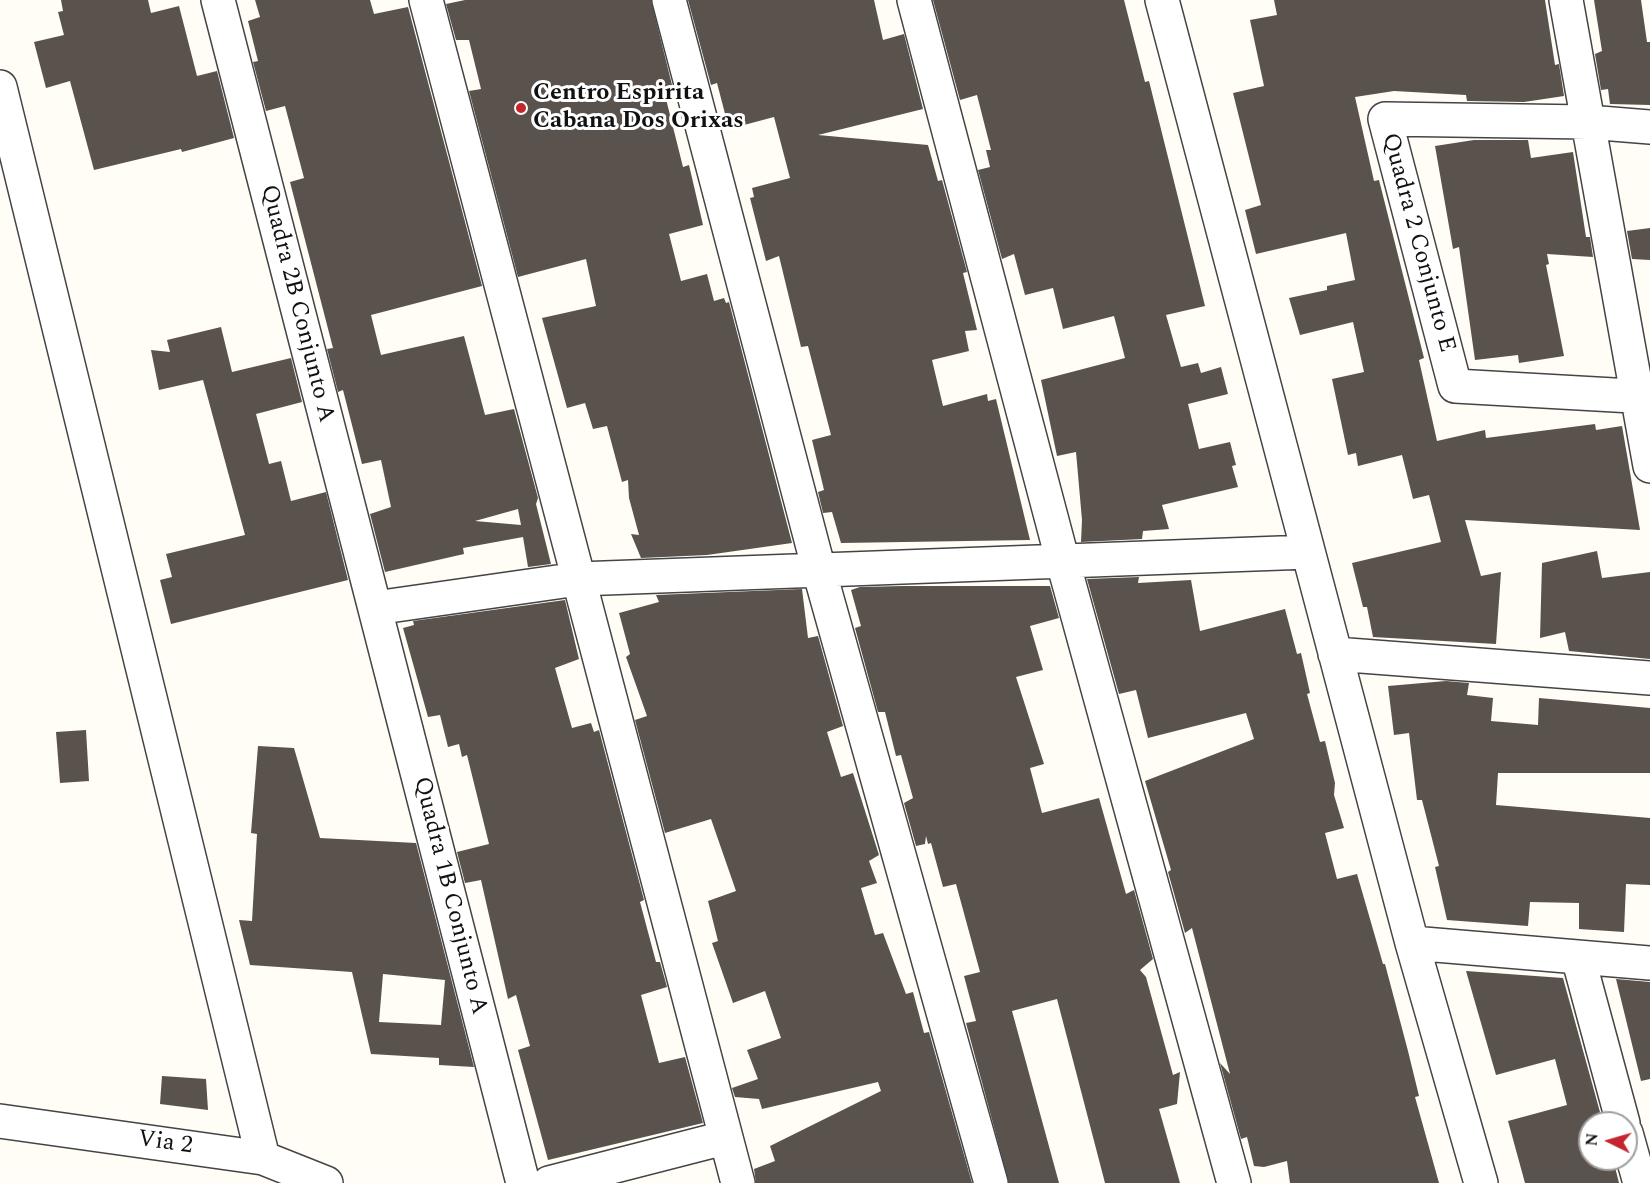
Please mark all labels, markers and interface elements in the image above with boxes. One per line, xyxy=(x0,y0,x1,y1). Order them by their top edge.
place label: Centro Espirita Cabana Dos Orixas xyxy=(533,80,744,136)
marker: Centro Espirita Cabana Dos Orixas xyxy=(514,101,528,115)
street label: Quadra 2 Conjunto E xyxy=(1374,130,1460,356)
street label: Quadra 2B Conjunto A xyxy=(253,182,339,426)
street label: Quadra 1B Conjunto A xyxy=(406,774,492,1018)
north arrow xyxy=(1578,1111,1638,1171)
street label: Via 2 xyxy=(136,1126,194,1162)
text: N xyxy=(1580,1132,1605,1147)

